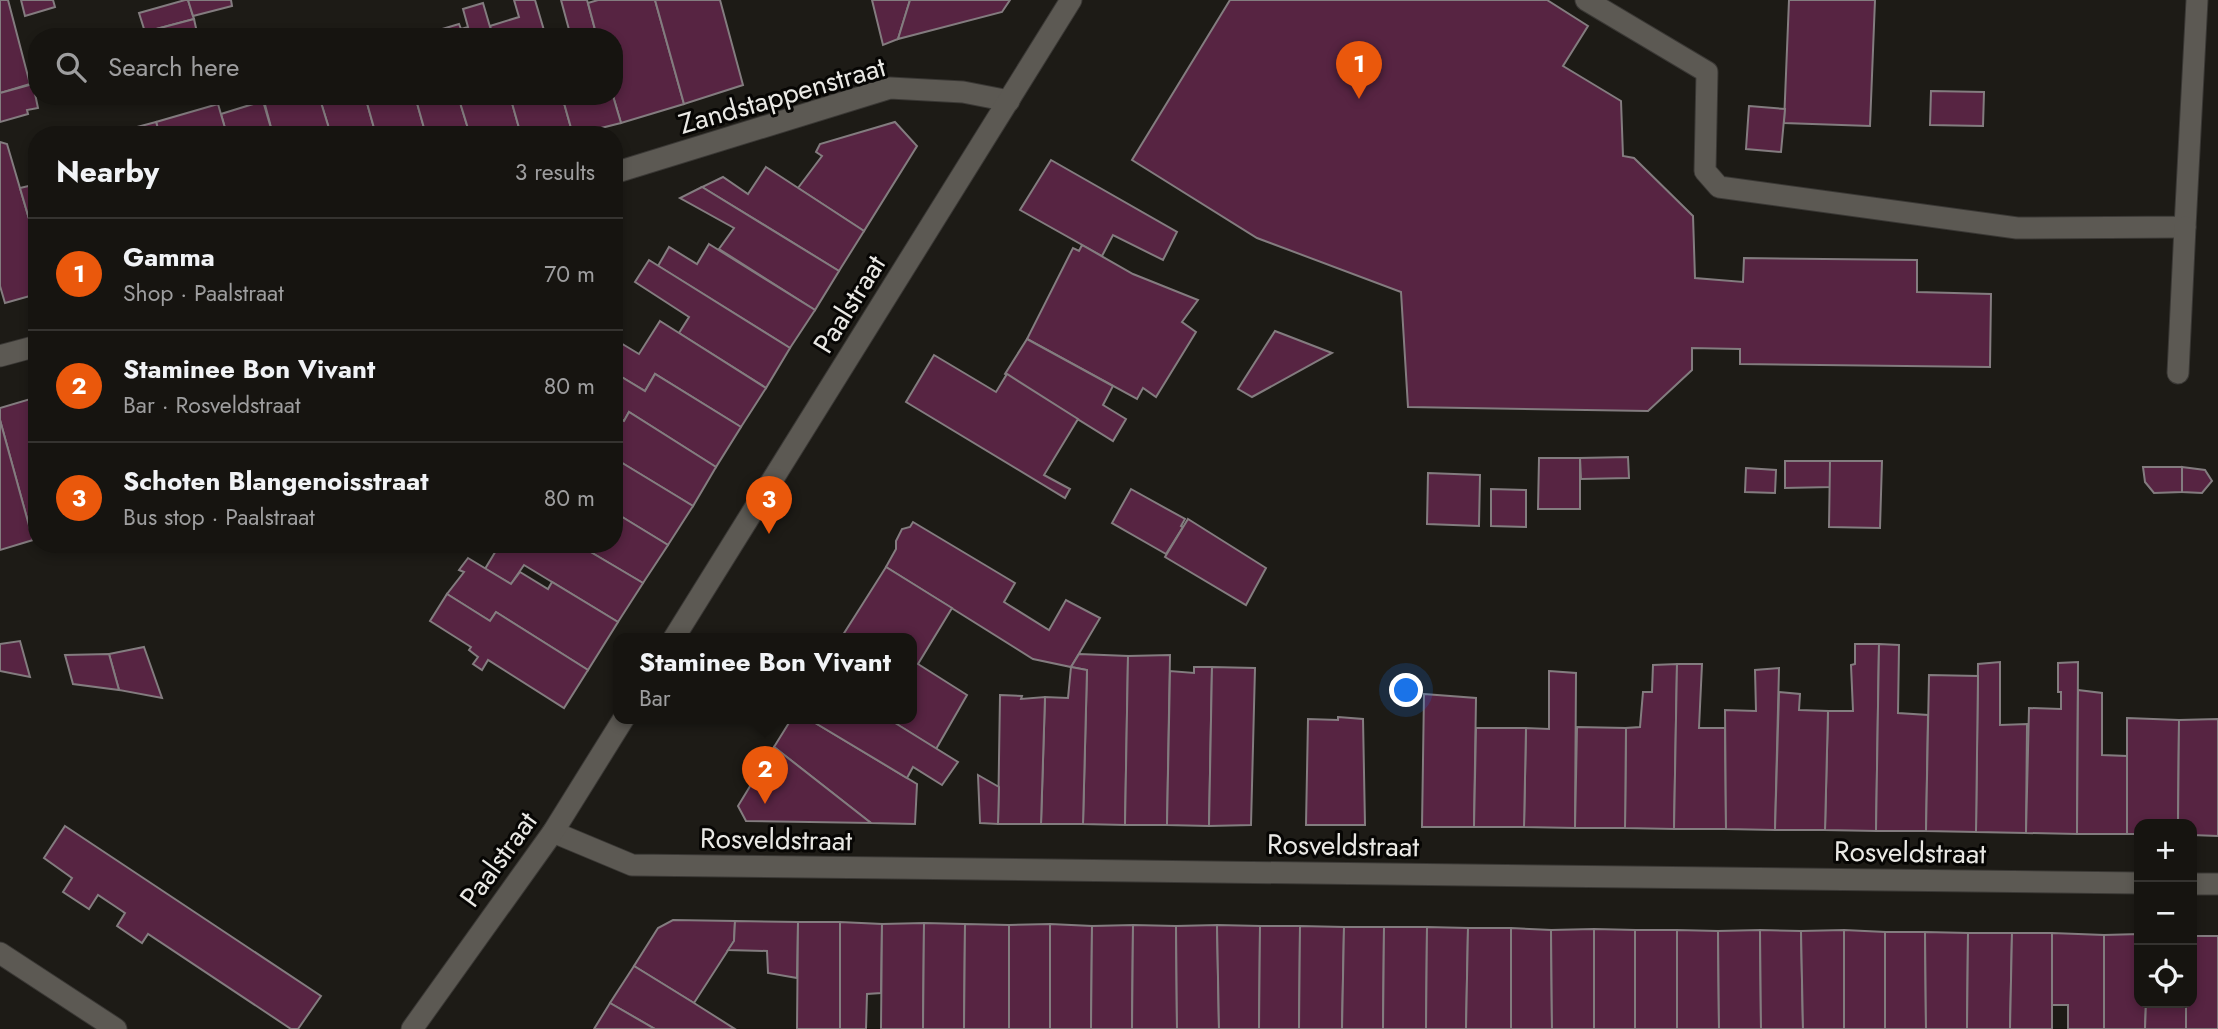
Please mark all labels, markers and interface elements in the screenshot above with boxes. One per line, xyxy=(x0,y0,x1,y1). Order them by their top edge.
search box xyxy=(28,28,623,105)
pin: 1 xyxy=(1336,41,1382,99)
street label: Zandstappenstraat xyxy=(674,46,891,145)
icon: search xyxy=(52,48,90,86)
text: Search here xyxy=(108,48,240,86)
text: Nearby xyxy=(56,150,159,193)
text: 3 results xyxy=(515,155,595,189)
text: Gamma xyxy=(123,238,215,276)
street label: Paalstraat xyxy=(803,247,896,361)
text: 1 xyxy=(73,257,85,291)
text: 70 m xyxy=(544,257,595,291)
text: Shop · Paalstraat xyxy=(123,276,284,310)
text: Staminee Bon Vivant xyxy=(123,350,375,388)
text: 2 xyxy=(71,369,87,403)
text: 80 m xyxy=(544,369,595,403)
text: Bar · Rosveldstraat xyxy=(123,388,300,422)
text: Schoten Blangenoisstraat xyxy=(123,462,429,500)
pin: 3 xyxy=(746,476,792,534)
text: 3 xyxy=(72,481,86,515)
text: 80 m xyxy=(544,481,595,515)
text: Bus stop · Paalstraat xyxy=(123,500,315,534)
popup xyxy=(613,633,917,724)
text: Staminee Bon Vivant xyxy=(639,643,891,681)
your location xyxy=(1389,673,1423,707)
text: Bar xyxy=(639,681,671,715)
pin: 2 xyxy=(742,746,788,804)
street label: Paalstraat xyxy=(450,803,547,915)
street label: Rosveldstraat xyxy=(700,818,853,861)
map controls xyxy=(2134,819,2197,1008)
button: + xyxy=(2134,819,2197,882)
street label: Rosveldstraat xyxy=(1267,824,1420,867)
street label: Rosveldstraat xyxy=(1834,831,1987,874)
button: − xyxy=(2134,882,2197,945)
button: locate xyxy=(2134,945,2197,1008)

